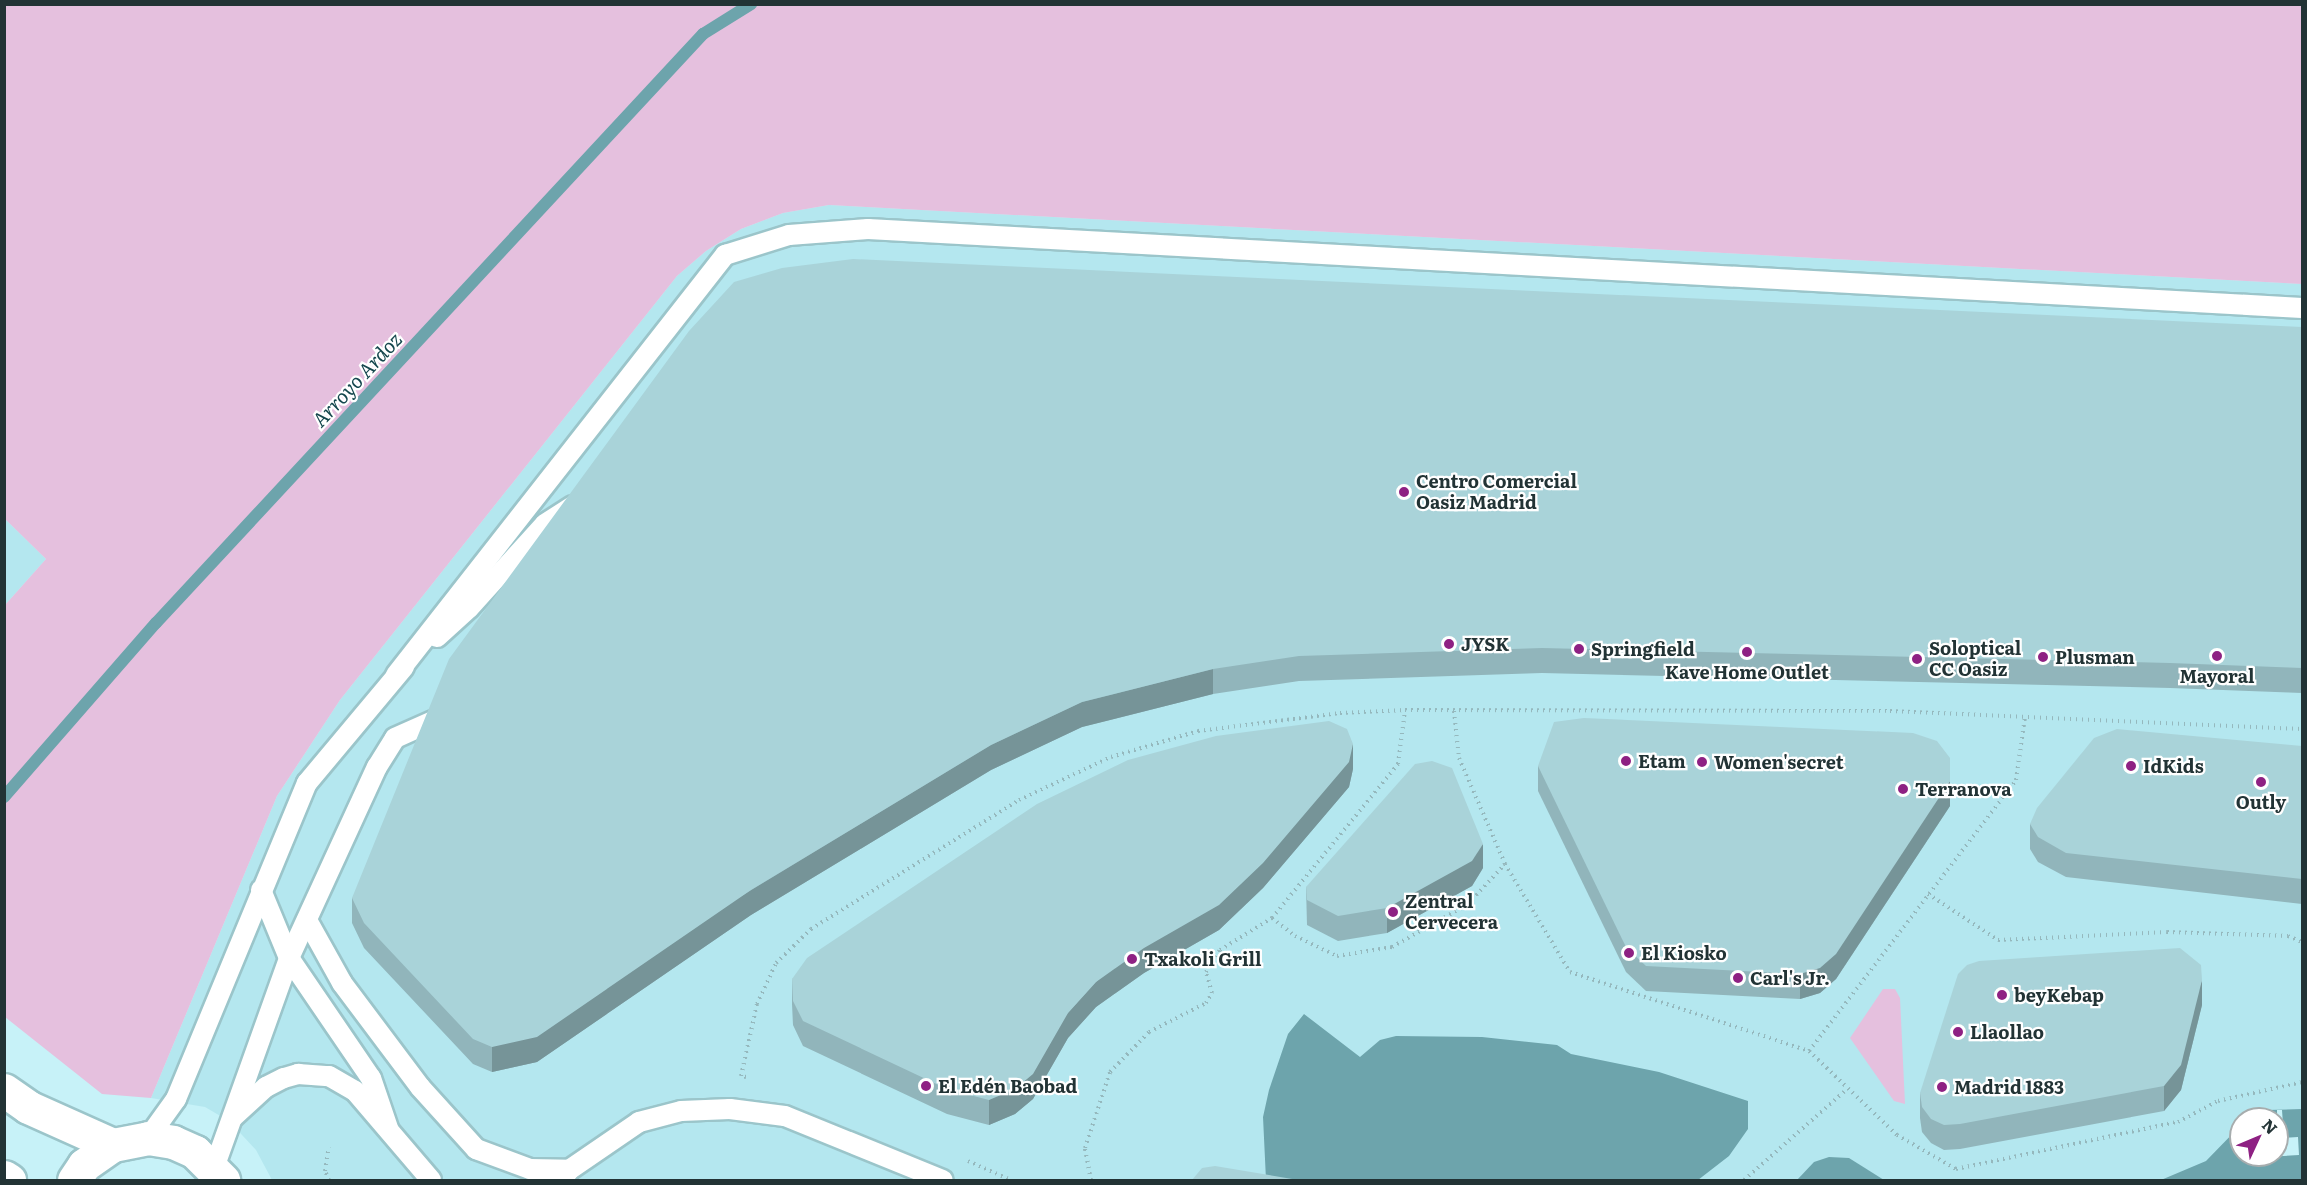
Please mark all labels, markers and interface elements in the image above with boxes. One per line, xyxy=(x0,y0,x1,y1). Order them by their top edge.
water label: Arroyo Ardoz xyxy=(306,327,406,431)
place label: Centro Comercial Oasiz Madrid xyxy=(1416,471,1577,514)
marker: Centro Comercial Oasiz Madrid xyxy=(1397,485,1411,499)
place label: JYSK xyxy=(1461,633,1509,655)
marker: JYSK xyxy=(1442,637,1456,651)
place label: Springfield xyxy=(1591,638,1695,660)
place label: Soloptical CC Oasiz xyxy=(1929,638,2021,680)
marker: Springfield xyxy=(1572,642,1586,656)
marker: Kave Home Outlet xyxy=(1740,645,1754,659)
place label: Plusman xyxy=(2055,646,2135,668)
marker: Mayoral xyxy=(2210,649,2224,663)
marker: Plusman xyxy=(2036,650,2050,664)
marker: Soloptical CC Oasiz xyxy=(1910,652,1924,666)
place label: Kave Home Outlet xyxy=(1665,661,1829,683)
place label: Mayoral xyxy=(2179,665,2255,687)
place label: Etam xyxy=(1638,750,1686,772)
place label: Women'secret xyxy=(1714,751,1844,773)
marker: Etam xyxy=(1619,754,1633,768)
marker: Women'secret xyxy=(1695,755,1709,769)
place label: IdKids xyxy=(2143,755,2204,777)
marker: IdKids xyxy=(2124,759,2138,773)
marker: Outly xyxy=(2254,775,2268,789)
place label: Terranova xyxy=(1915,778,2012,800)
marker: Terranova xyxy=(1896,782,1910,796)
place label: Outly xyxy=(2236,791,2286,813)
place label: Zentral Cervecera xyxy=(1405,891,1498,934)
marker: Zentral Cervecera xyxy=(1386,905,1400,919)
place label: El Kiosko xyxy=(1641,942,1727,964)
marker: El Kiosko xyxy=(1622,946,1636,960)
place label: Txakoli Grill xyxy=(1144,948,1261,970)
marker: Txakoli Grill xyxy=(1125,952,1139,966)
place label: Carl's Jr. xyxy=(1750,967,1830,989)
marker: Carl's Jr. xyxy=(1731,971,1745,985)
place label: beyKebap xyxy=(2014,984,2104,1006)
marker: beyKebap xyxy=(1995,988,2009,1002)
place label: Llaollao xyxy=(1970,1021,2044,1043)
marker: Llaollao xyxy=(1951,1025,1965,1039)
place label: El Edén Baobad xyxy=(938,1075,1077,1097)
place label: Madrid 1883 xyxy=(1954,1076,2064,1098)
marker: El Edén Baobad xyxy=(919,1079,933,1093)
marker: Madrid 1883 xyxy=(1935,1080,1949,1094)
north arrow xyxy=(2229,1107,2289,1167)
text: N xyxy=(2257,1113,2284,1139)

